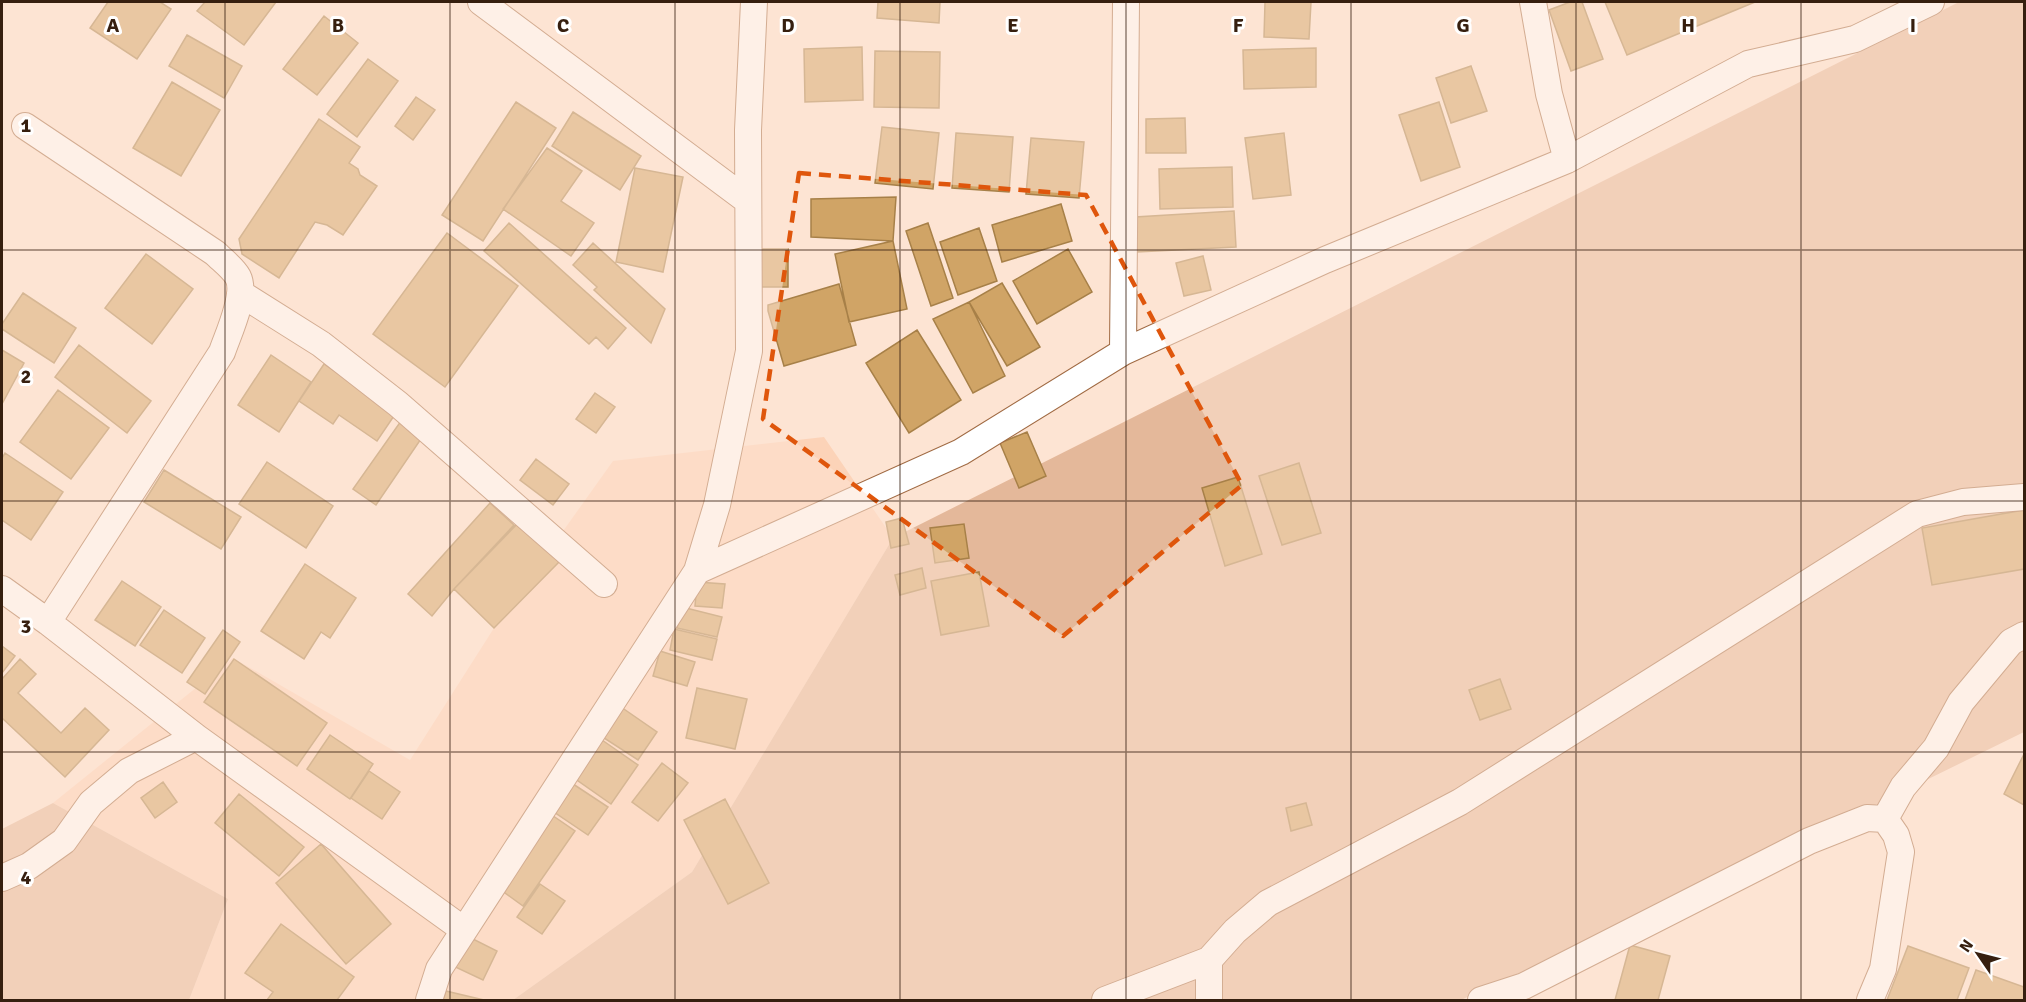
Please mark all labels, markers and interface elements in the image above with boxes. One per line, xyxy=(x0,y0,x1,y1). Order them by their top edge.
text: A xyxy=(107,13,120,38)
text: B xyxy=(332,13,344,38)
text: C xyxy=(557,13,569,38)
text: D xyxy=(781,13,795,38)
text: E xyxy=(1007,13,1019,38)
text: F xyxy=(1233,13,1244,38)
text: G xyxy=(1456,13,1470,38)
text: H xyxy=(1681,13,1695,38)
text: I xyxy=(1910,13,1916,38)
text: 1 xyxy=(21,113,32,138)
text: 2 xyxy=(21,364,31,389)
text: 3 xyxy=(21,614,31,639)
text: 4 xyxy=(21,865,32,890)
north arrow xyxy=(1948,924,2008,984)
text: N xyxy=(1955,936,1978,956)

